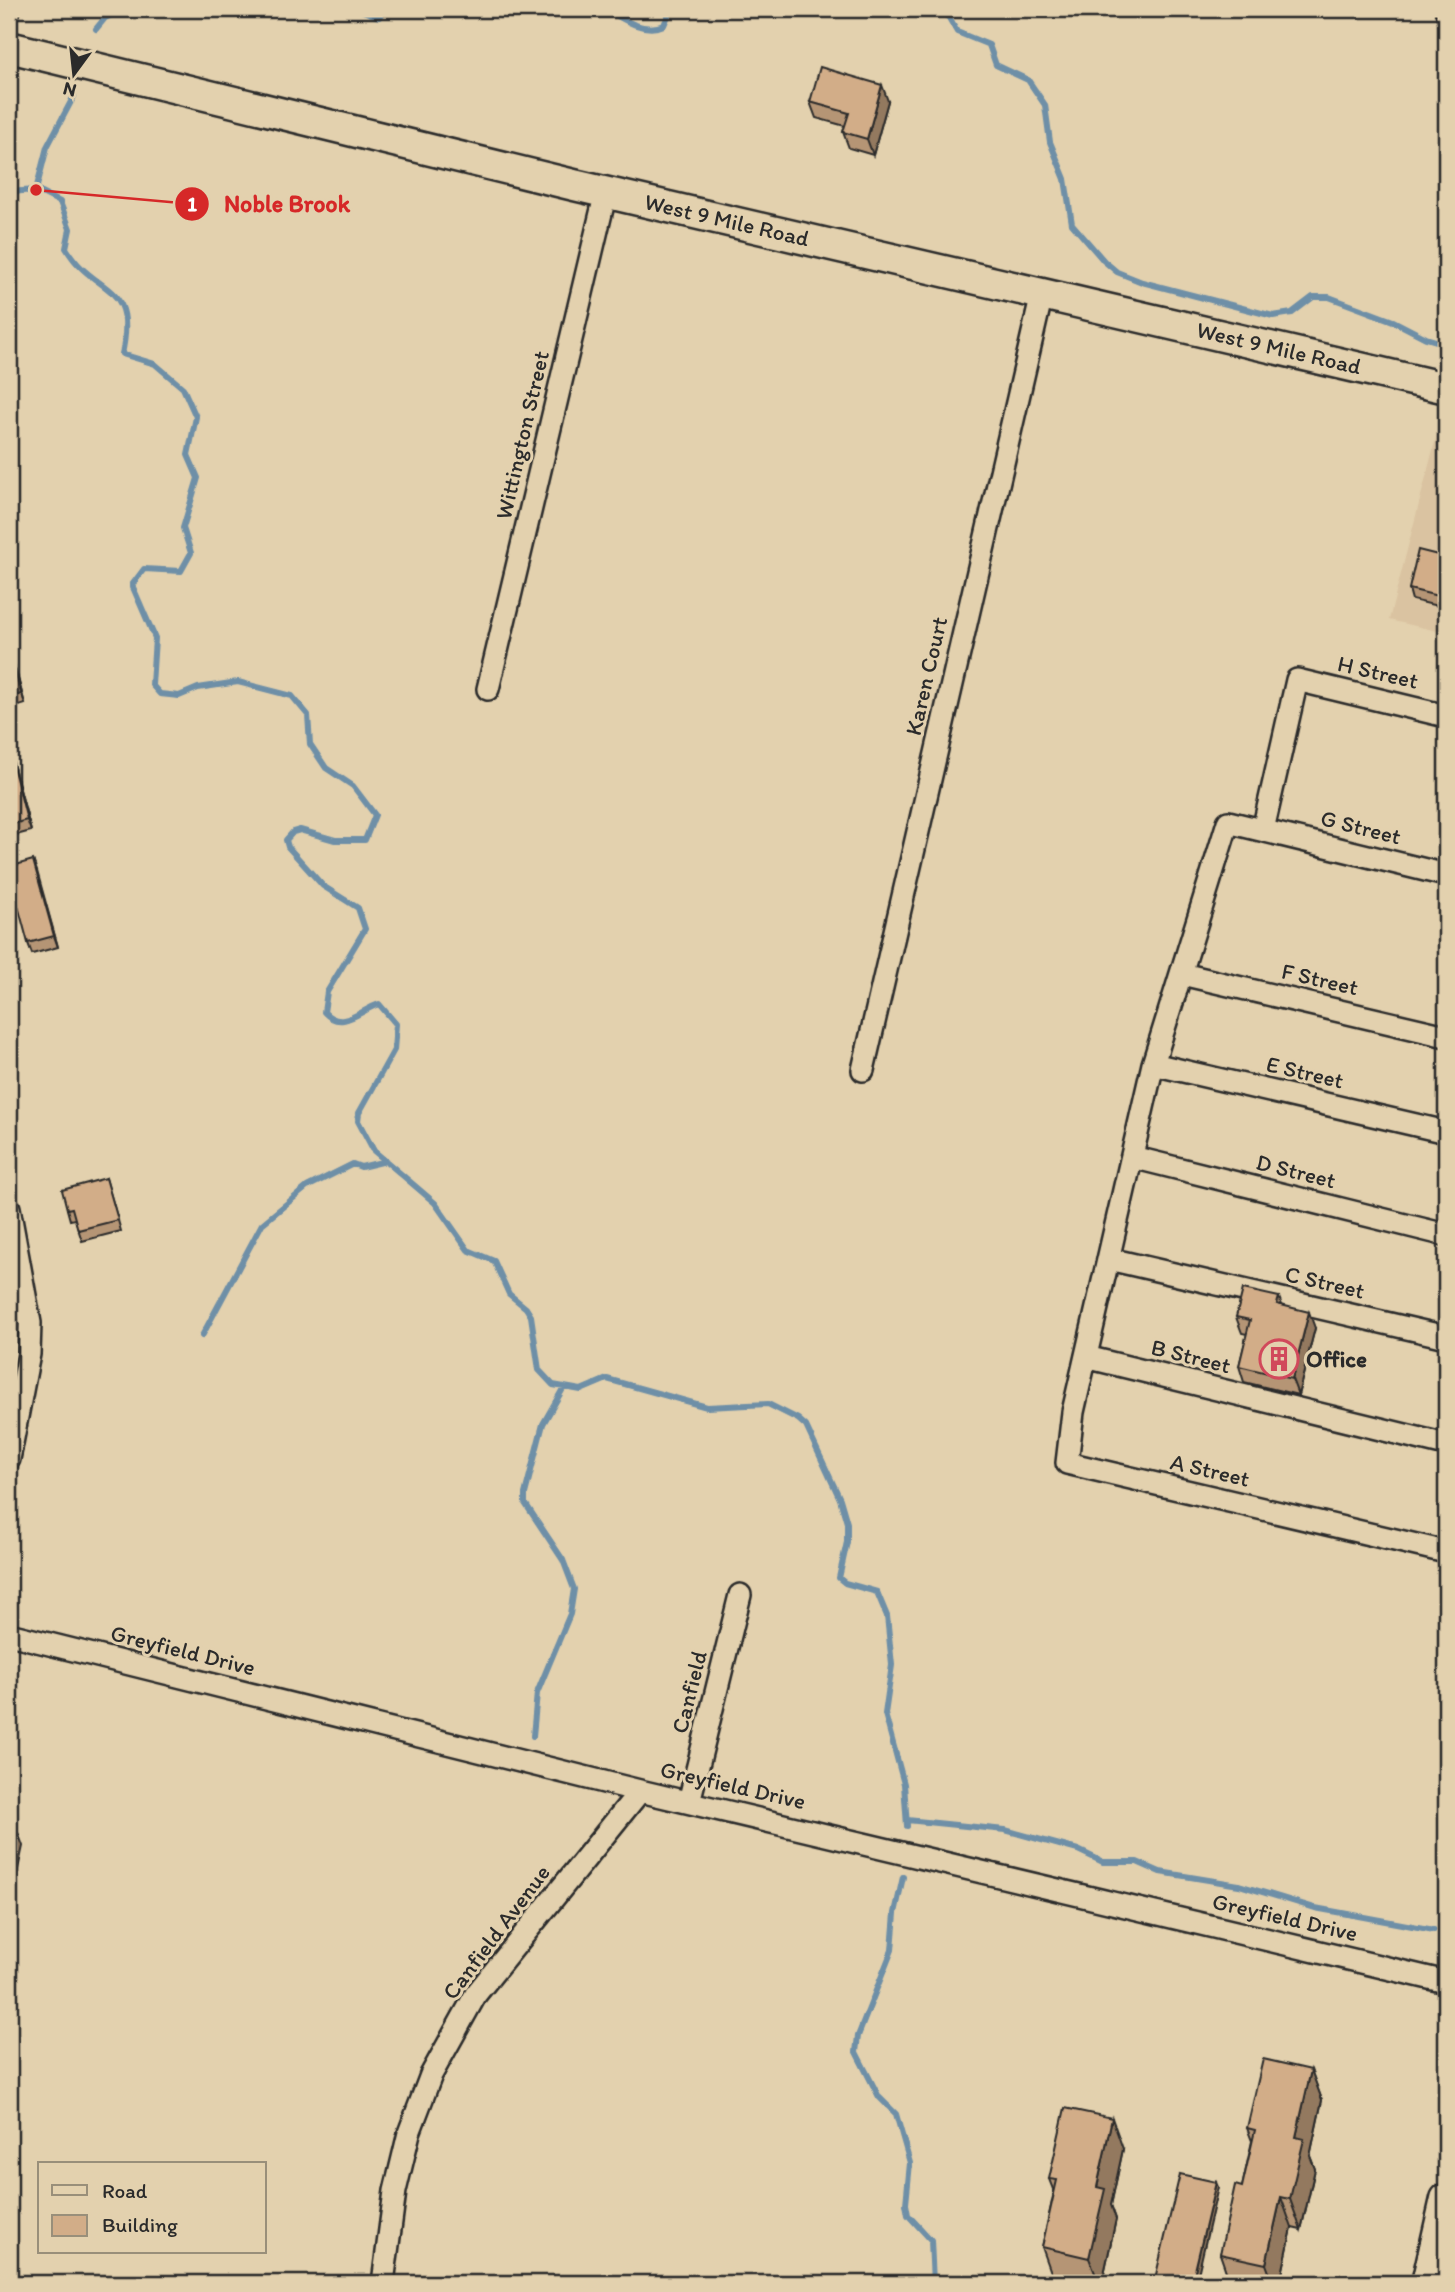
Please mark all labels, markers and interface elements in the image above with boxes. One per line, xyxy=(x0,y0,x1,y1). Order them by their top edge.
north arrow xyxy=(38,38,108,108)
text: N xyxy=(61,77,79,103)
callout: Noble Brook xyxy=(175,181,364,226)
street label: West 9 Mile Road xyxy=(642,187,812,253)
text: Noble Brook xyxy=(224,189,351,218)
text: 1 xyxy=(187,191,197,216)
street label: West 9 Mile Road xyxy=(1194,315,1364,381)
street label: Wittington Street xyxy=(489,348,555,522)
street label: Karen Court xyxy=(899,614,953,738)
street label: H Street xyxy=(1335,649,1421,695)
street label: G Street xyxy=(1318,804,1404,851)
street label: F Street xyxy=(1279,957,1361,1001)
street label: E Street xyxy=(1264,1050,1347,1095)
street label: D Street xyxy=(1253,1148,1339,1194)
street label: C Street xyxy=(1283,1259,1368,1305)
street label: B Street xyxy=(1148,1333,1234,1379)
building icon: Office xyxy=(1258,1338,1300,1380)
place label: Office xyxy=(1306,1345,1367,1373)
street label: A Street xyxy=(1168,1447,1253,1493)
street label: Greyfield Drive xyxy=(108,1619,258,1681)
street label: Canfield xyxy=(665,1647,713,1736)
street label: Greyfield Drive xyxy=(658,1755,808,1815)
street label: Canfield Avenue xyxy=(436,1859,556,2005)
street label: Greyfield Drive xyxy=(1210,1887,1360,1947)
legend xyxy=(38,2162,266,2254)
text: Road xyxy=(102,2178,148,2203)
text: Building xyxy=(102,2212,178,2237)

